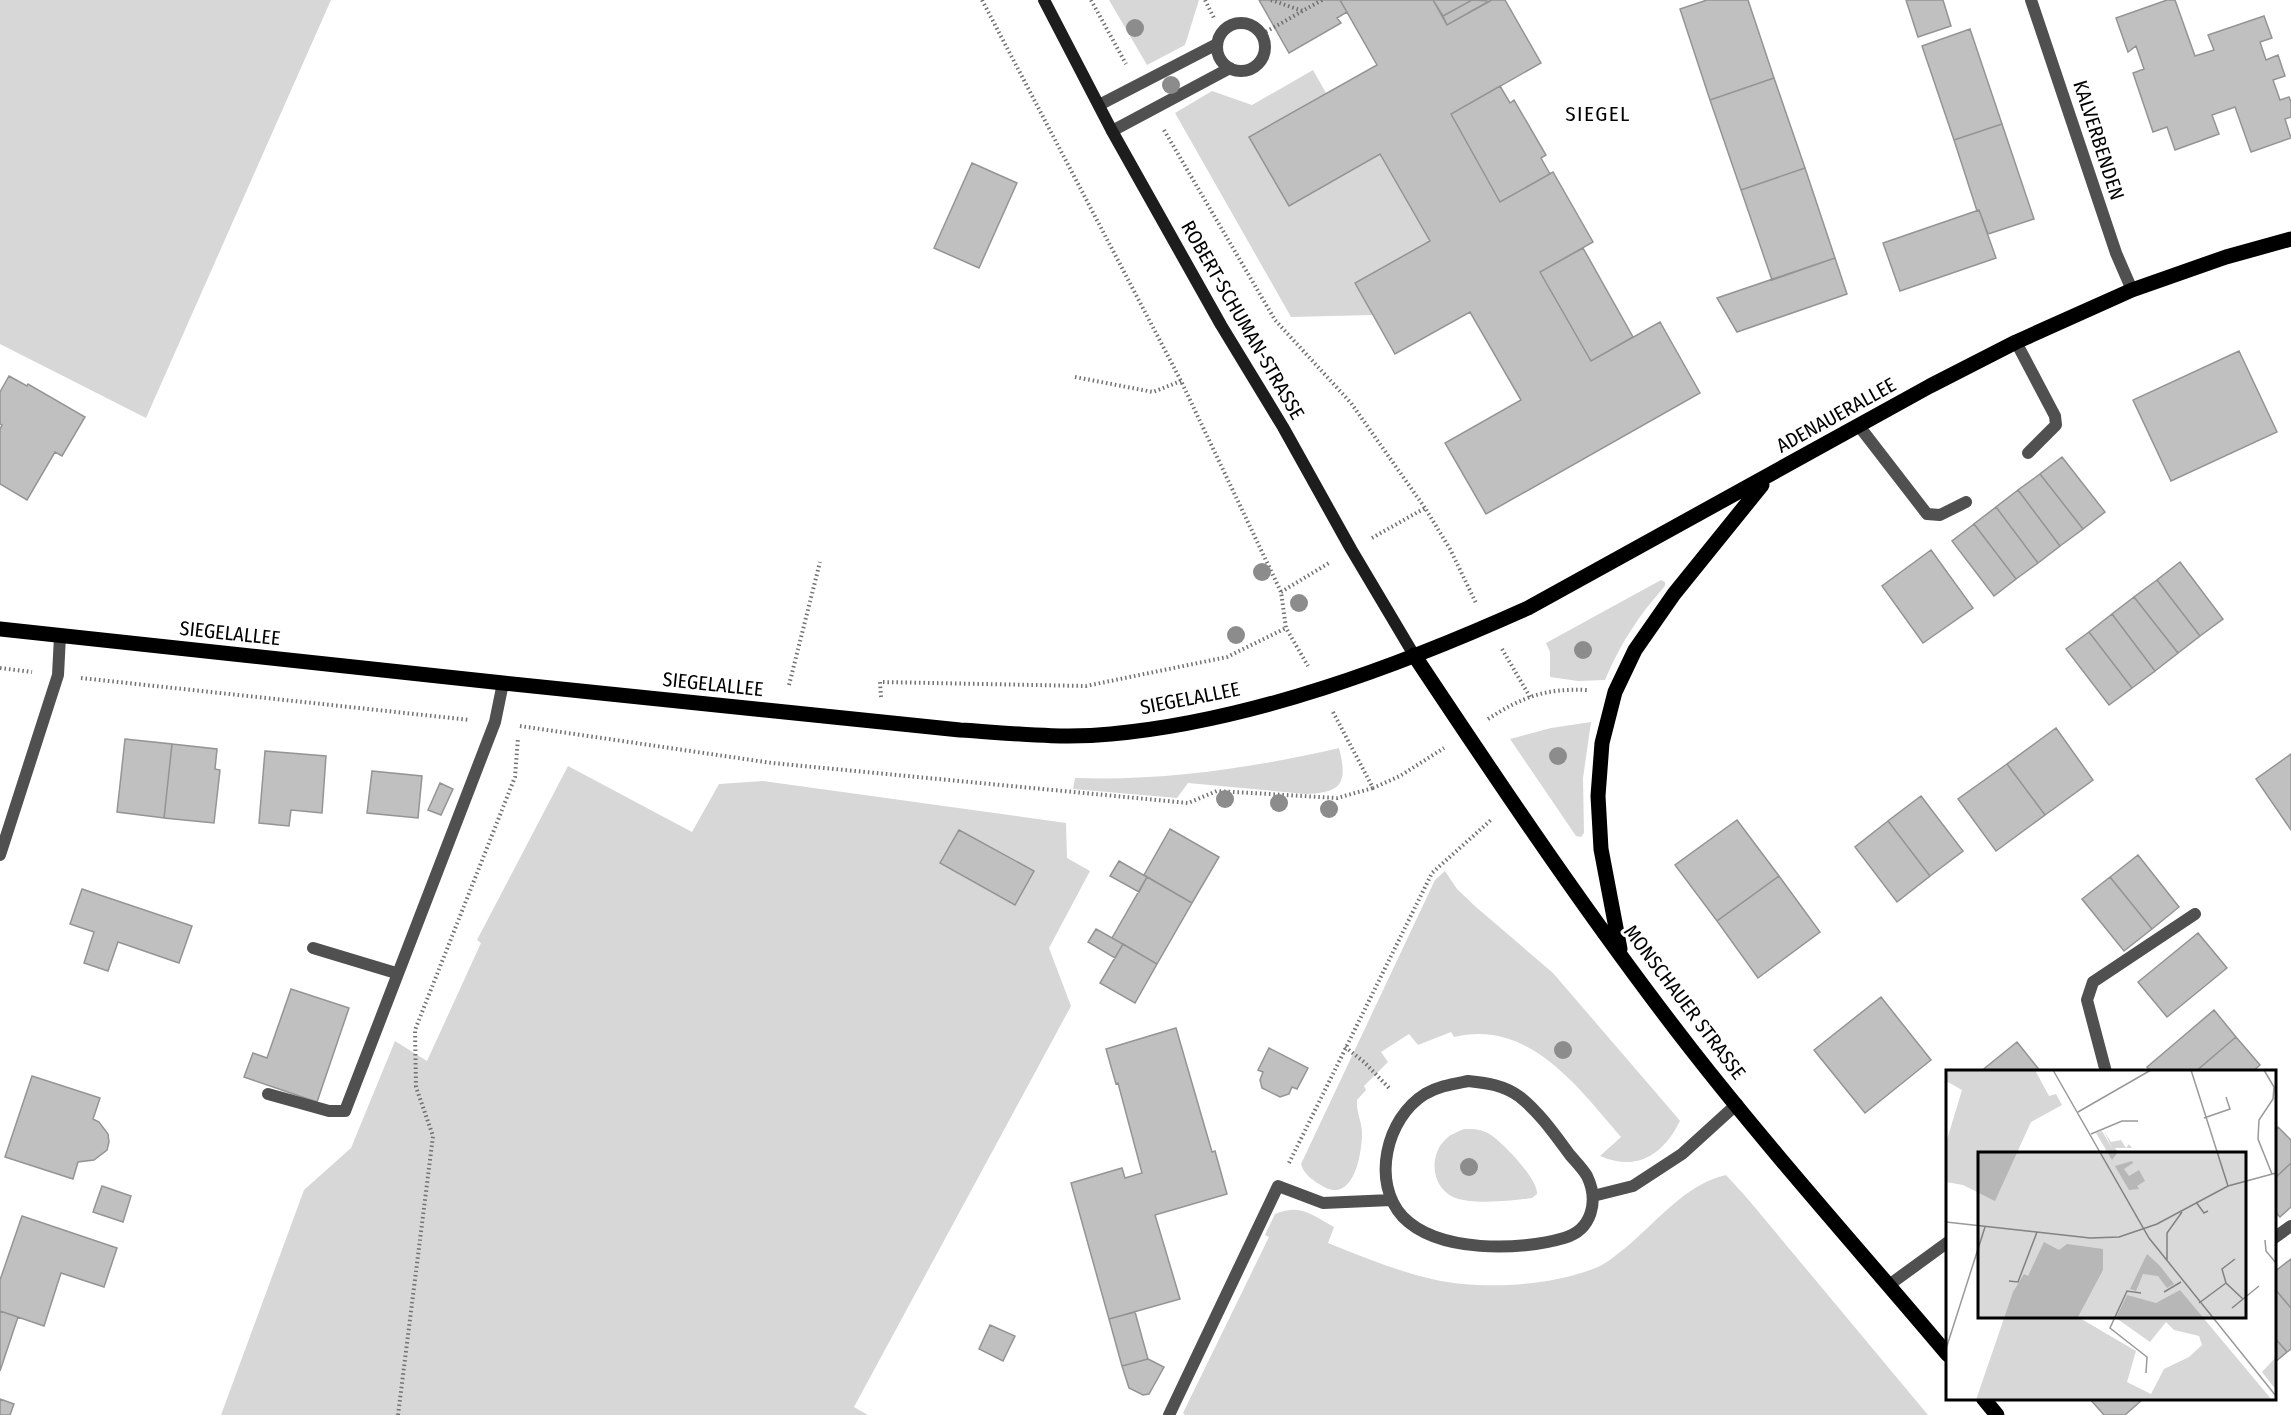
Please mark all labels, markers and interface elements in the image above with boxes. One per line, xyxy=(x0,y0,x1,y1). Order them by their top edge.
street label: KALVERBENDEN xyxy=(2068,77,2130,203)
district label: SIEGEL xyxy=(1565,101,1631,127)
street label: ROBERT-SCHUMAN-STRASSE xyxy=(1176,216,1310,424)
street label: ADENAUERALLEE xyxy=(1772,372,1900,458)
street label: SIEGELALLEE xyxy=(179,616,281,650)
street label: SIEGELALLEE xyxy=(662,667,764,701)
street label: SIEGELALLEE xyxy=(1138,677,1242,719)
street label: MONSCHAUER STRASSE xyxy=(1619,920,1751,1084)
inset map xyxy=(1946,1070,2276,1400)

